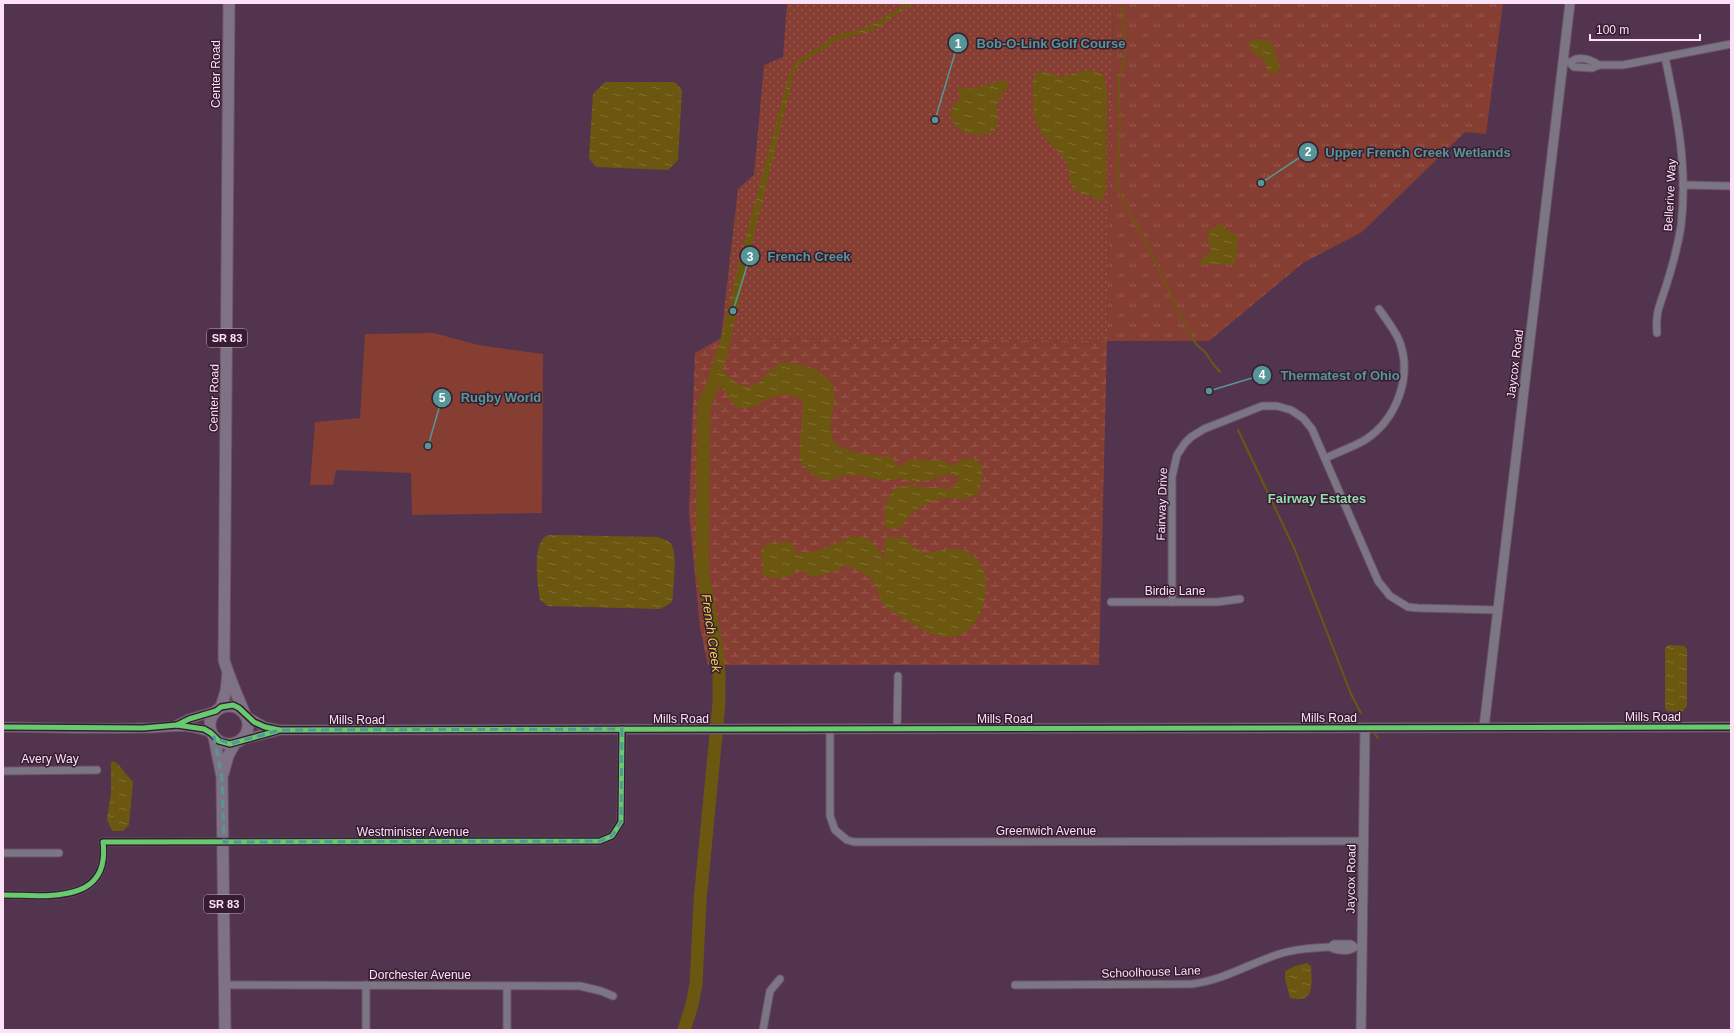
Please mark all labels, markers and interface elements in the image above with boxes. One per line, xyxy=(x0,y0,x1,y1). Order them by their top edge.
scale bar xyxy=(1590,16,1700,42)
text: 100 m xyxy=(1596,23,1629,37)
callout: Bob-O-Link Golf Course xyxy=(948,31,1133,56)
text: Bob-O-Link Golf Course xyxy=(977,36,1125,51)
text: 1 xyxy=(955,37,962,51)
street label: Center Road xyxy=(209,40,223,108)
callout: Upper French Creek Wetlands xyxy=(1298,139,1519,164)
text: 2 xyxy=(1305,145,1312,159)
text: Upper French Creek Wetlands xyxy=(1325,145,1511,160)
street label: Bellerive Way xyxy=(1661,158,1679,232)
callout: French Creek xyxy=(740,244,859,269)
text: French Creek xyxy=(767,249,851,264)
text: 3 xyxy=(747,250,754,264)
road number: SR 83 xyxy=(207,329,247,347)
street label: Jaycox Road xyxy=(1504,329,1526,399)
callout: Thermatest of Ohio xyxy=(1252,363,1407,388)
street label: Center Road xyxy=(206,364,222,432)
text: 4 xyxy=(1259,368,1266,382)
text: Thermatest of Ohio xyxy=(1280,368,1400,383)
callout: Rugby World xyxy=(432,385,549,410)
text: Rugby World xyxy=(461,390,541,405)
text: 5 xyxy=(439,391,446,405)
street label: Fairway Drive xyxy=(1154,467,1170,541)
district label: Fairway Estates xyxy=(1268,491,1366,506)
street label: Birdie Lane xyxy=(1145,584,1206,598)
water label: French Creek xyxy=(699,593,725,675)
street label: Mills Road xyxy=(1625,710,1681,724)
street label: Mills Road xyxy=(1301,711,1357,725)
street label: Mills Road xyxy=(653,712,709,726)
street label: Mills Road xyxy=(977,712,1033,726)
street label: Mills Road xyxy=(329,713,385,727)
street label: Avery Way xyxy=(21,752,79,766)
street label: Greenwich Avenue xyxy=(996,824,1097,838)
street label: Westminister Avenue xyxy=(357,825,469,839)
street label: Jaycox Road xyxy=(1343,844,1359,914)
road number: SR 83 xyxy=(204,895,244,913)
street label: Schoolhouse Lane xyxy=(1101,963,1201,981)
street label: Dorchester Avenue xyxy=(369,968,471,982)

